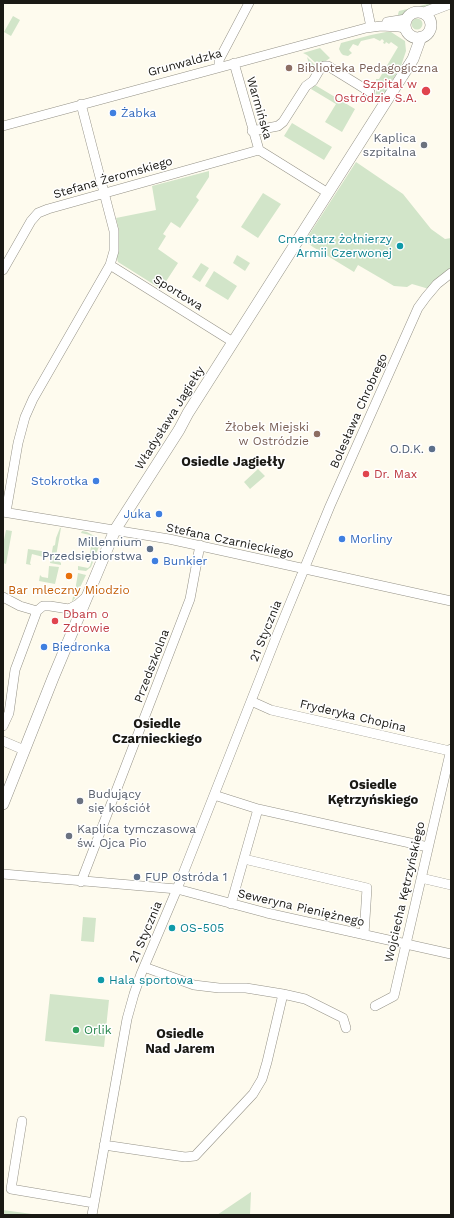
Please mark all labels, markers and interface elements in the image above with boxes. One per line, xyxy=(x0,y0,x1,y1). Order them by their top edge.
street label: Grunwaldzka xyxy=(146,46,224,80)
place label: Biblioteka Pedagogiczna xyxy=(297,61,438,75)
marker: Biblioteka Pedagogiczna xyxy=(284,63,294,73)
street label: Warmińska xyxy=(243,75,275,141)
place label: Szpital w Ostródzie S.A. xyxy=(334,77,417,105)
marker: Szpital w Ostródzie S.A. xyxy=(420,85,432,97)
place label: Żabka xyxy=(121,106,156,120)
marker: Żabka xyxy=(108,108,118,118)
place label: Kaplica szpitalna xyxy=(363,131,416,159)
marker: Kaplica szpitalna xyxy=(419,140,429,150)
street label: Stefana Żeromskiego xyxy=(52,154,174,202)
place label: Cmentarz żołnierzy Armii Czerwonej xyxy=(278,232,392,260)
marker: Cmentarz żołnierzy Armii Czerwonej xyxy=(395,241,405,251)
street label: Sportowa xyxy=(151,272,205,314)
street label: Bolesława Chrobrego xyxy=(327,351,391,471)
street label: Władysława Jagiełły xyxy=(132,364,208,472)
place label: Żłobek Miejski w Ostródzie xyxy=(225,420,309,448)
marker: Żłobek Miejski w Ostródzie xyxy=(312,429,322,439)
place label: O.D.K. xyxy=(390,442,424,456)
marker: O.D.K. xyxy=(427,444,437,454)
district label: Osiedle Jagiełły xyxy=(181,454,285,470)
place label: Dr. Max xyxy=(374,467,417,481)
marker: Dr. Max xyxy=(361,469,371,479)
place label: Stokrotka xyxy=(31,474,88,488)
marker: Stokrotka xyxy=(91,476,101,486)
place label: Juka xyxy=(123,507,151,521)
marker: Juka xyxy=(154,509,164,519)
street label: Stefana Czarnieckiego xyxy=(165,520,295,562)
place label: Morliny xyxy=(350,532,393,546)
marker: Morliny xyxy=(337,534,347,544)
place label: Millennium Przedsiębiorstwa xyxy=(42,535,142,563)
marker: Millennium Przedsiębiorstwa xyxy=(145,544,155,554)
place label: Bunkier xyxy=(163,554,207,568)
marker: Bunkier xyxy=(150,556,160,566)
marker: Bar mleczny Miodzio xyxy=(64,571,74,581)
place label: Bar mleczny Miodzio xyxy=(8,583,130,597)
street label: 21 Stycznia xyxy=(247,598,285,664)
place label: Dbam o Zdrowie xyxy=(63,607,110,635)
marker: Dbam o Zdrowie xyxy=(50,616,60,626)
street label: Przedszkolna xyxy=(131,627,173,705)
place label: Biedronka xyxy=(52,640,110,654)
marker: Biedronka xyxy=(39,642,49,652)
street label: Fryderyka Chopina xyxy=(298,697,408,735)
district label: Osiedle Czarnieckiego xyxy=(112,716,202,747)
district label: Osiedle Kętrzyńskiego xyxy=(328,777,418,808)
place label: Budujący się kościół xyxy=(88,787,150,815)
marker: Budujący się kościół xyxy=(75,796,85,806)
street label: Wojciecha Kętrzyńskiego xyxy=(382,820,428,964)
place label: Kaplica tymczasowa św. Ojca Pio xyxy=(77,822,196,850)
marker: Kaplica tymczasowa św. Ojca Pio xyxy=(64,831,74,841)
place label: FUP Ostróda 1 xyxy=(145,870,228,884)
marker: FUP Ostróda 1 xyxy=(132,872,142,882)
street label: Seweryna Pieniężnego xyxy=(236,886,366,930)
street label: 21 Stycznia xyxy=(127,899,165,965)
place label: OS-505 xyxy=(180,921,224,935)
marker: OS-505 xyxy=(167,923,177,933)
place label: Hala sportowa xyxy=(109,973,193,987)
marker: Hala sportowa xyxy=(96,975,106,985)
place label: Orlik xyxy=(84,1023,111,1037)
marker: Orlik xyxy=(71,1025,81,1035)
district label: Osiedle Nad Jarem xyxy=(145,1026,215,1057)

